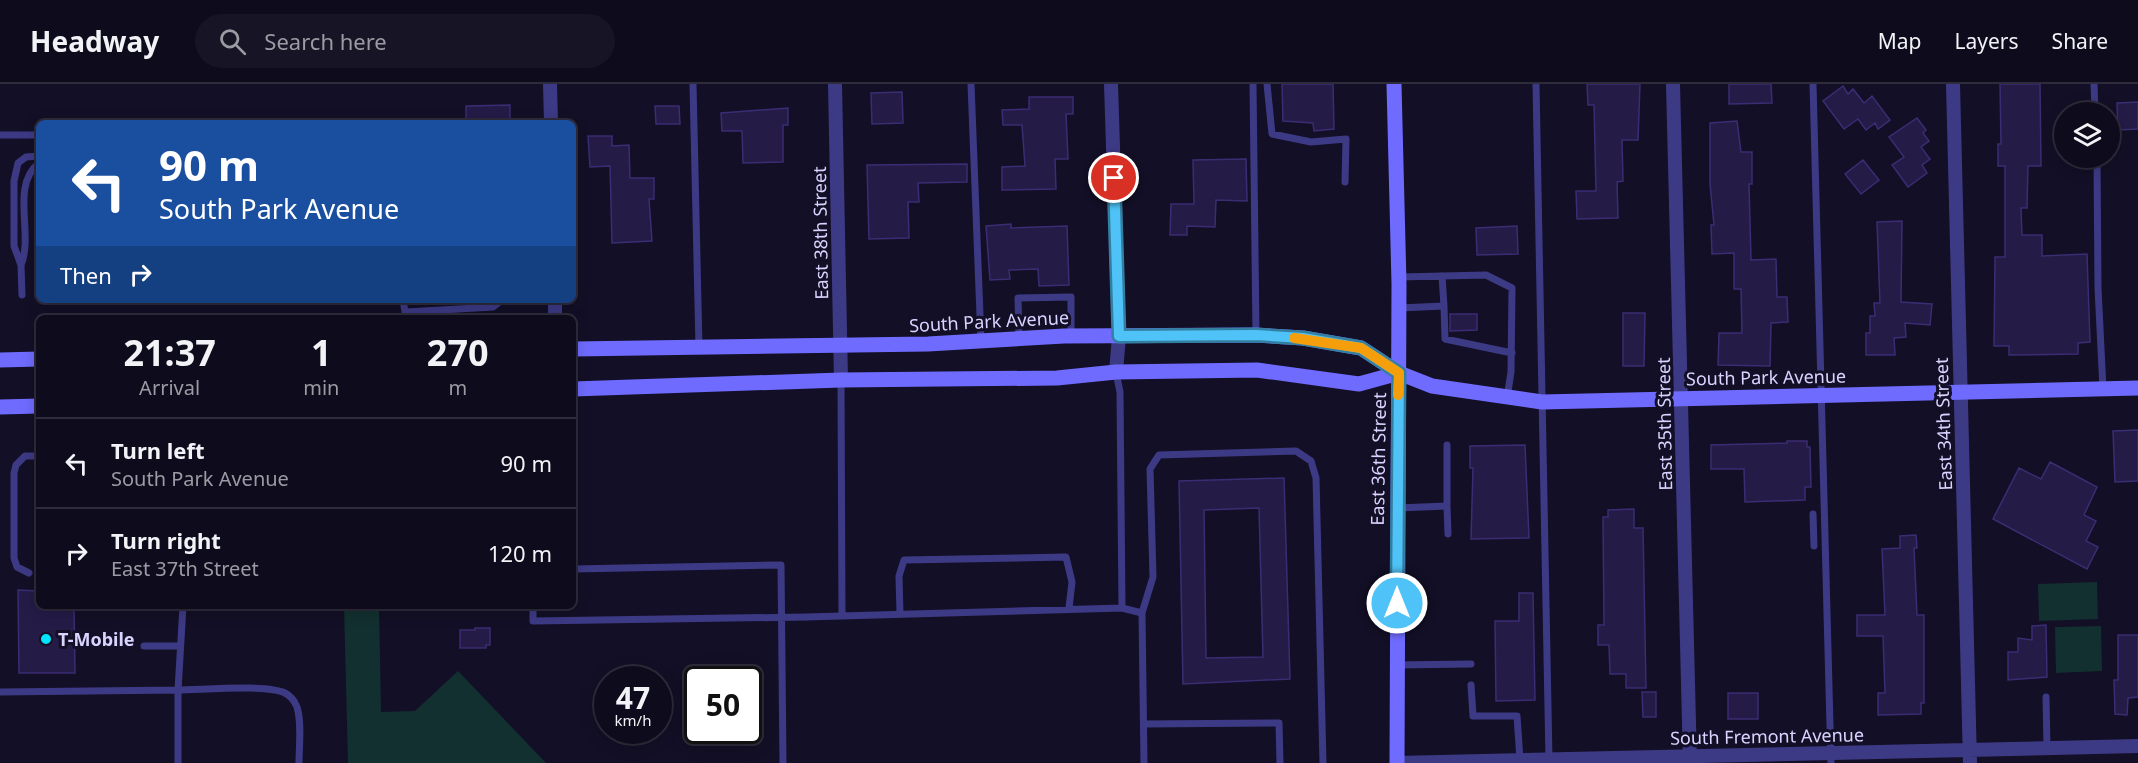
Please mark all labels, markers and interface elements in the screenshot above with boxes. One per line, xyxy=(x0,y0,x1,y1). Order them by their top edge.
search box xyxy=(195,14,615,68)
text: Headway xyxy=(30,22,159,60)
icon: search xyxy=(216,25,249,58)
text: Search here xyxy=(264,26,387,56)
text: Map xyxy=(1878,27,1922,55)
text: Layers xyxy=(1955,27,2019,55)
text: Share xyxy=(2052,27,2108,55)
map controls xyxy=(2054,102,2120,168)
button: layers xyxy=(2054,102,2120,168)
text: 90 m xyxy=(159,136,259,193)
icon: left xyxy=(60,144,138,222)
pin xyxy=(1088,152,1139,203)
icon: arrive xyxy=(1097,161,1130,194)
street label: East 38th Street xyxy=(807,166,833,300)
text: South Park Avenue xyxy=(159,190,399,227)
icon: right xyxy=(124,258,157,291)
text: Then xyxy=(60,260,112,290)
street label: South Park Avenue xyxy=(908,305,1070,337)
text: 21:37 xyxy=(123,328,216,377)
text: 1 xyxy=(311,328,332,377)
text: 270 xyxy=(427,328,489,377)
street label: East 35th Street xyxy=(1651,357,1677,491)
street label: East 34th Street xyxy=(1929,357,1957,491)
street label: South Park Avenue xyxy=(1686,364,1846,390)
text: Arrival xyxy=(139,374,200,401)
text: min xyxy=(303,374,339,401)
text: m xyxy=(448,374,467,401)
street label: East 36th Street xyxy=(1365,392,1391,526)
text: Turn left xyxy=(111,435,205,465)
icon: left xyxy=(60,447,93,480)
text: 90 m xyxy=(501,448,552,478)
text: South Park Avenue xyxy=(111,465,289,492)
text: Turn right xyxy=(111,525,221,555)
icon: right xyxy=(60,537,93,570)
text: 120 m xyxy=(488,538,552,568)
text: East 37th Street xyxy=(111,555,259,582)
position arrow xyxy=(1365,571,1429,635)
place label: T-Mobile xyxy=(58,627,135,651)
marker: T-Mobile xyxy=(39,632,53,646)
speed limit sign: 50 xyxy=(684,666,762,744)
text: 47 xyxy=(616,677,650,718)
text: km/h xyxy=(615,710,651,730)
street label: South Fremont Avenue xyxy=(1670,722,1864,750)

